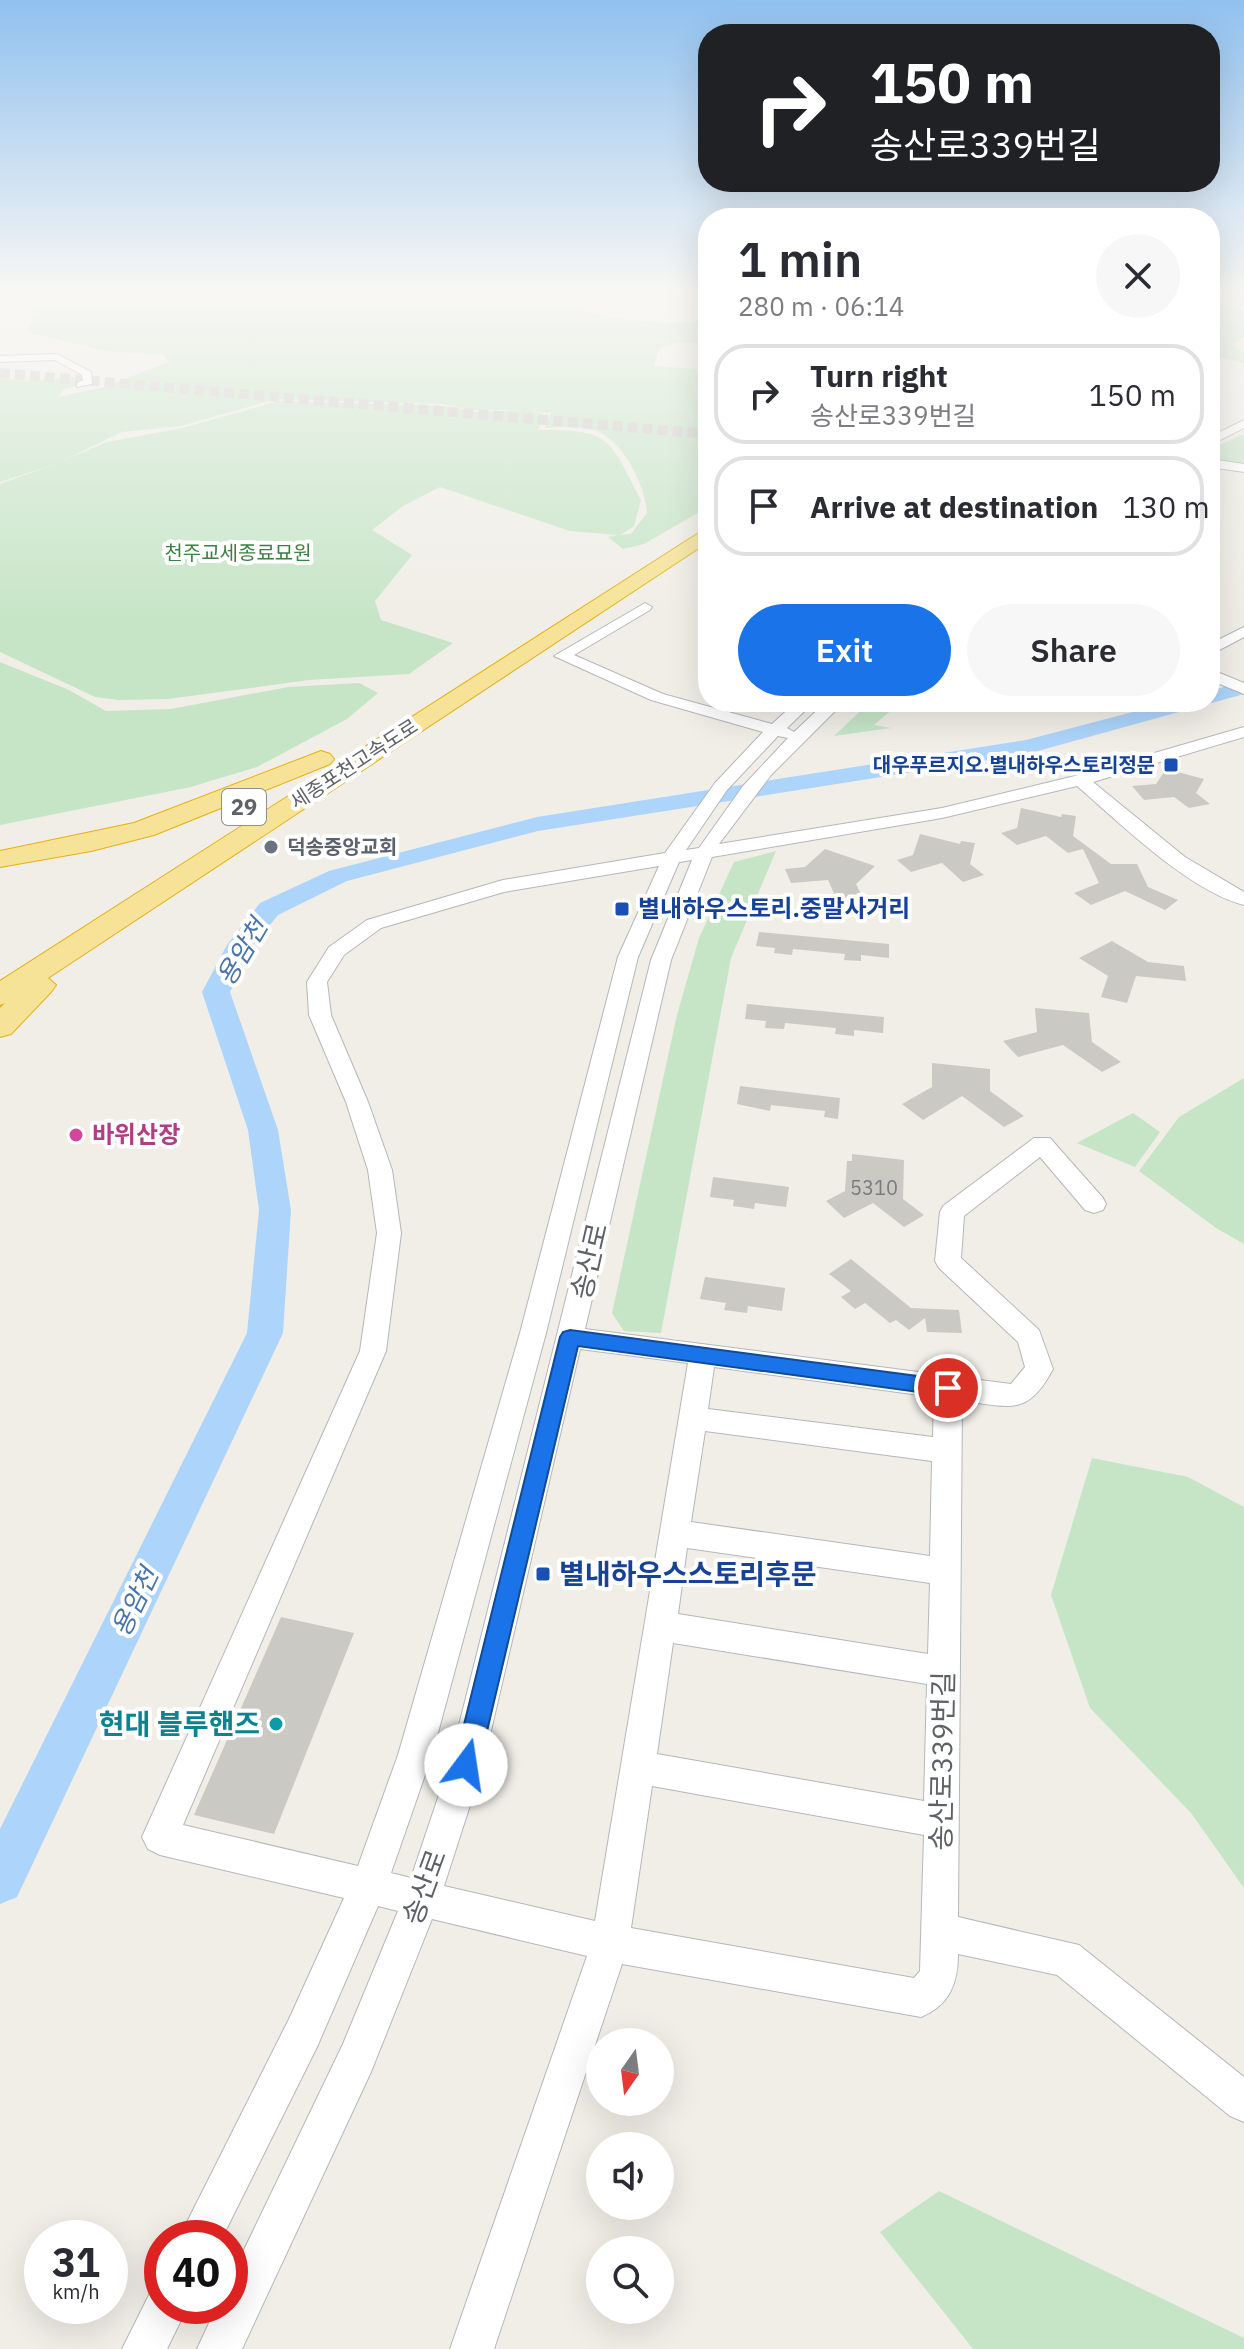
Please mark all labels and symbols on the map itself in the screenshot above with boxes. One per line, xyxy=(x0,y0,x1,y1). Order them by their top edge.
park label: 천주교세종료묘원 xyxy=(164,539,312,566)
street label: 세종포천고속도로 xyxy=(285,712,423,815)
place label: 대우푸르지오.별내하우스토리정문 xyxy=(873,751,1155,778)
marker: 대우푸르지오.별내하우스토리정문 xyxy=(1162,756,1180,774)
road number: 29 xyxy=(222,789,266,825)
place label: 덕송중앙교회 xyxy=(287,833,397,860)
marker: 덕송중앙교회 xyxy=(262,838,280,856)
place label: 별내하우스토리.중말사거리 xyxy=(638,892,910,924)
marker: 별내하우스토리.중말사거리 xyxy=(613,900,631,918)
water label: 용암천 xyxy=(208,909,276,991)
place label: 바위산장 xyxy=(92,1118,180,1150)
marker: 바위산장 xyxy=(67,1126,85,1144)
house number: 5310 xyxy=(850,1174,898,1201)
street label: 송산로 xyxy=(562,1219,615,1303)
pin xyxy=(914,1354,982,1422)
place label: 별내하우스스토리후문 xyxy=(559,1555,817,1592)
water label: 용암천 xyxy=(103,1559,166,1641)
marker: 별내하우스스토리후문 xyxy=(534,1565,552,1583)
street label: 송산로339번길 xyxy=(921,1671,962,1851)
place label: 현대 블루핸즈 xyxy=(99,1705,260,1742)
marker: 현대 블루핸즈 xyxy=(267,1715,285,1733)
position arrow xyxy=(424,1723,508,1807)
street label: 송산로 xyxy=(393,1844,454,1929)
north arrow xyxy=(586,2028,674,2116)
speed limit sign: 40 xyxy=(144,2220,248,2324)

